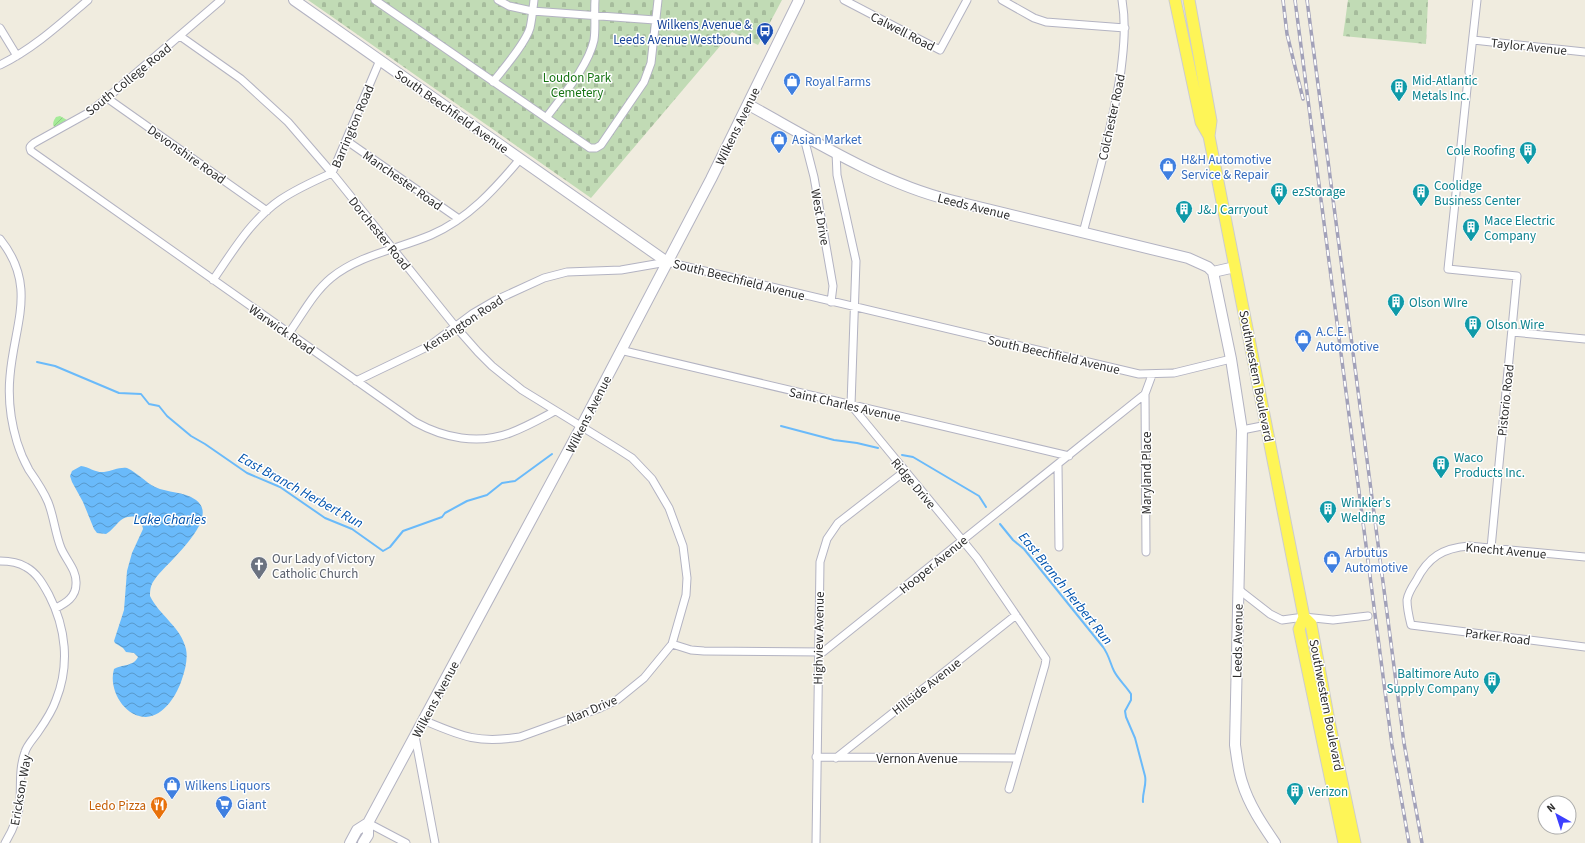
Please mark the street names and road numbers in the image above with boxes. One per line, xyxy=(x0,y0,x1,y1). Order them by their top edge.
street label: Calwell Road xyxy=(867,8,938,56)
street label: Taylor Avenue xyxy=(1490,34,1568,60)
street label: South College Road xyxy=(82,39,175,120)
street label: South Beechfield Avenue xyxy=(391,66,512,158)
street label: Colchester Road xyxy=(1094,72,1130,162)
street label: Barrington Road xyxy=(327,82,379,171)
street label: Wilkens Avenue xyxy=(711,84,765,168)
street label: Devonshire Road xyxy=(144,121,229,189)
street label: Manchester Road xyxy=(359,147,446,215)
street label: West Drive xyxy=(806,188,834,247)
street label: Leeds Avenue xyxy=(935,189,1012,225)
street label: Dorchester Road xyxy=(344,193,414,274)
street label: South Beechfield Avenue xyxy=(671,255,807,305)
street label: Kensington Road xyxy=(420,291,507,356)
street label: Warwick Road xyxy=(245,300,318,359)
street label: Southwestern Boulevard xyxy=(1234,309,1278,444)
street label: South Beechfield Avenue xyxy=(986,331,1122,379)
street label: Pistorio Road xyxy=(1493,363,1519,437)
street label: Wilkens Avenue xyxy=(562,373,616,456)
street label: Saint Charles Avenue xyxy=(787,383,902,427)
street label: Maryland Place xyxy=(1138,431,1156,515)
street label: Ridge Drive xyxy=(887,454,940,513)
street label: Hooper Avenue xyxy=(896,532,972,598)
street label: Knecht Avenue xyxy=(1465,538,1547,563)
street label: Highview Avenue xyxy=(809,591,829,685)
street label: Leeds Avenue xyxy=(1228,604,1248,678)
street label: Parker Road xyxy=(1464,624,1531,650)
street label: Southwestern Boulevard xyxy=(1304,638,1348,773)
street label: Hillside Avenue xyxy=(888,654,965,720)
street label: Wilkens Avenue xyxy=(408,658,464,741)
street label: Alan Drive xyxy=(563,691,620,729)
street label: Vernon Avenue xyxy=(876,750,958,768)
street label: Erickson Way xyxy=(6,753,36,827)

